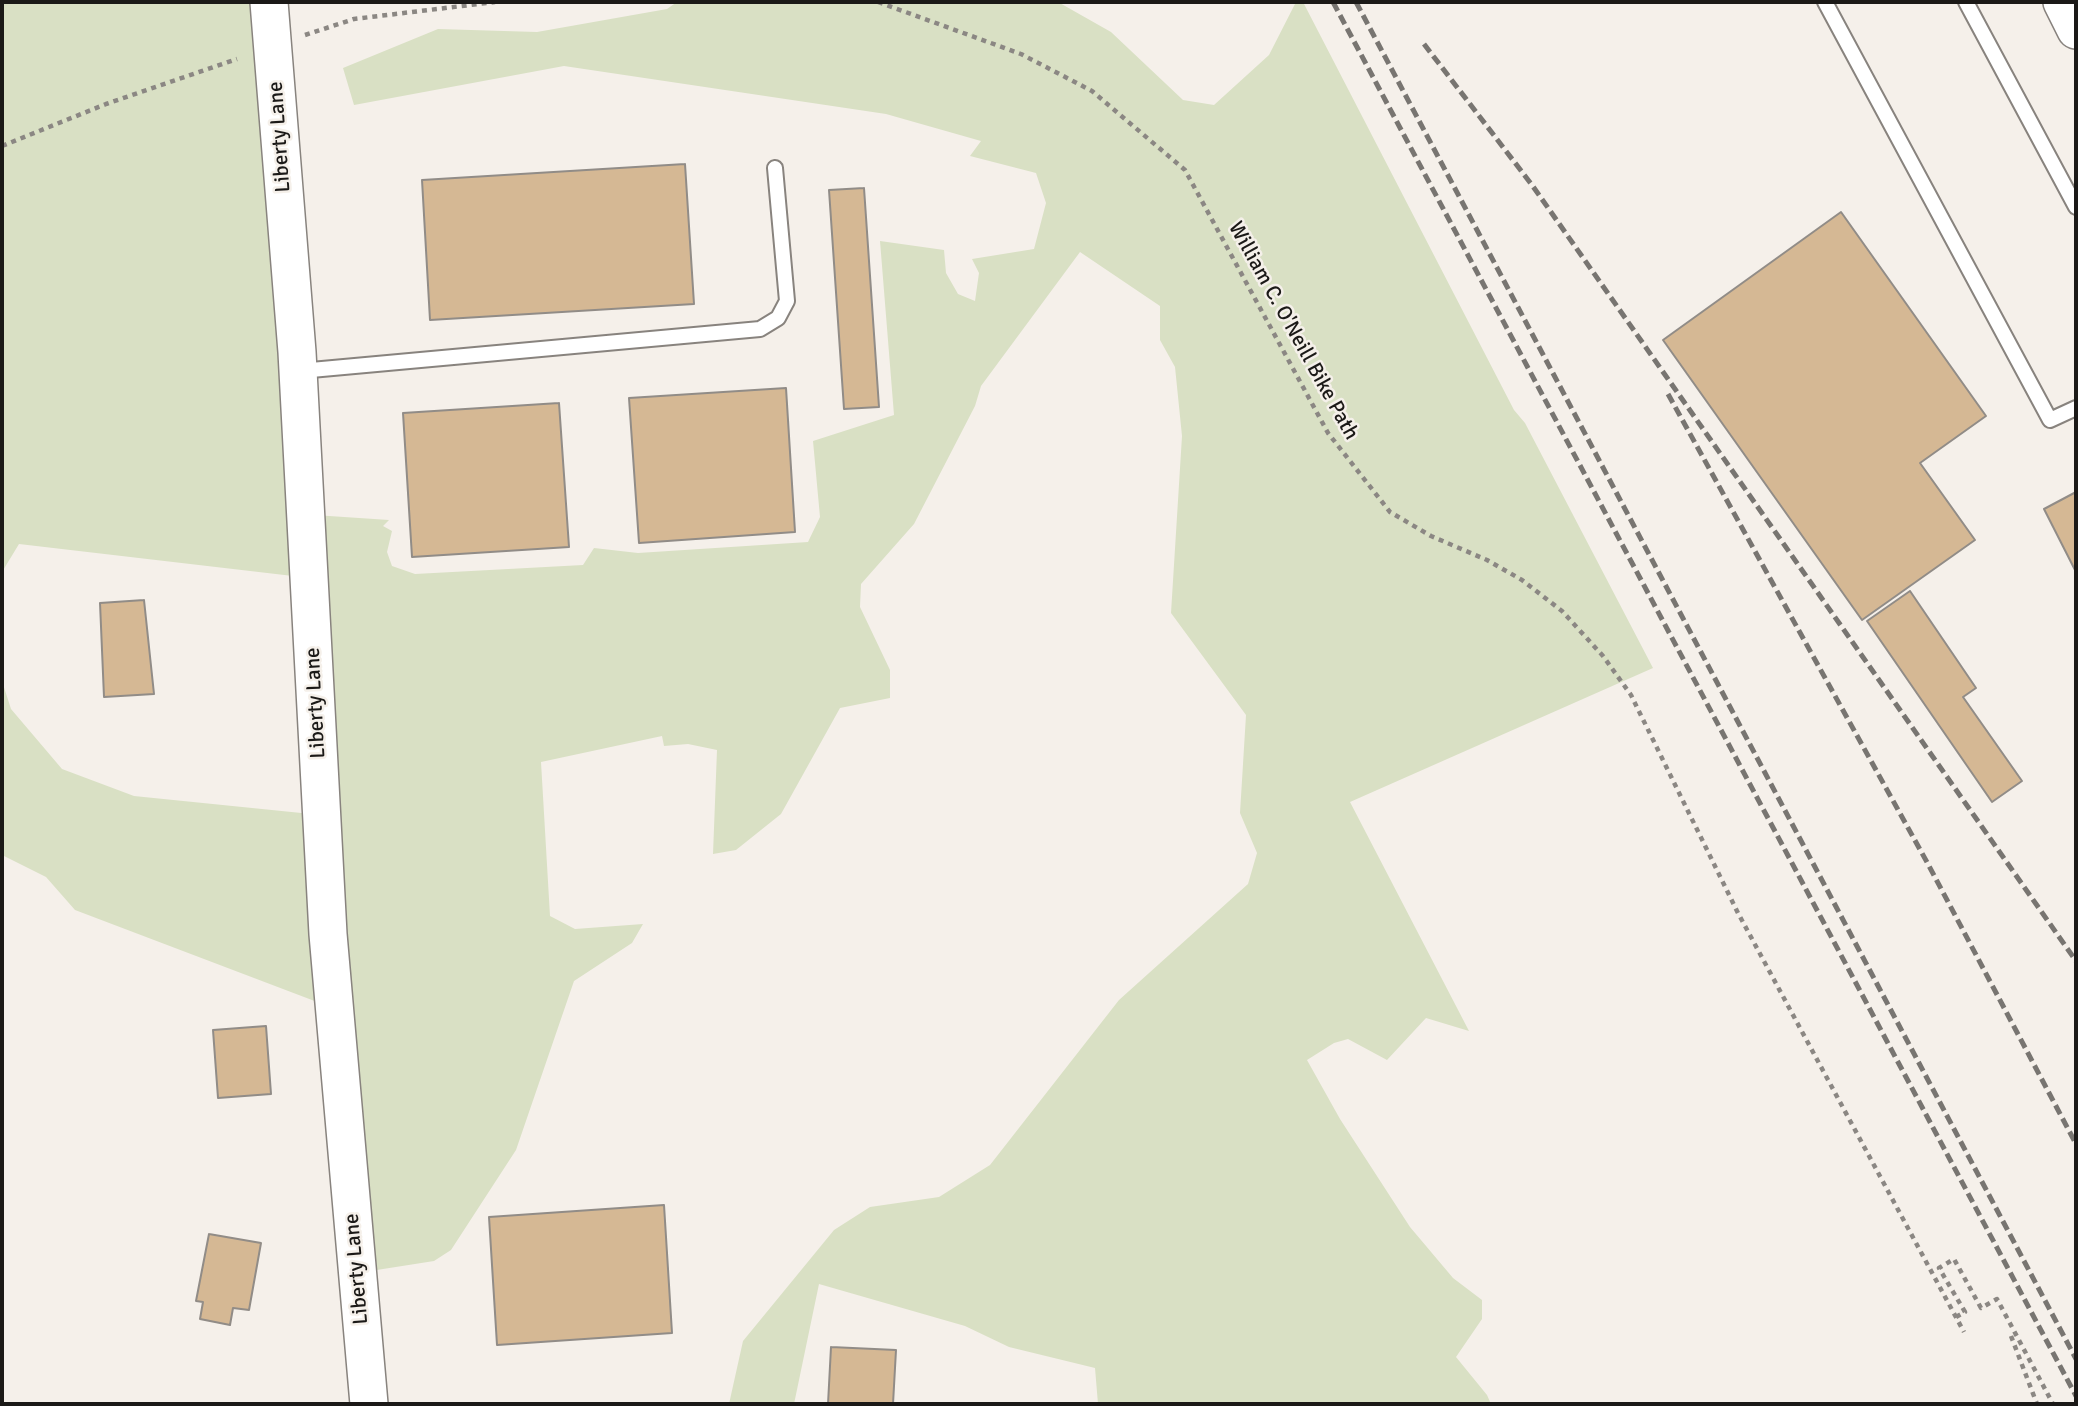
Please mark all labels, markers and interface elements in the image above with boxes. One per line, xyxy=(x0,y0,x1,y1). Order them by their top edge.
street label: Liberty Lane xyxy=(264,81,296,193)
street label: William C. O'Neill Bike Path xyxy=(1222,217,1364,445)
street label: Liberty Lane xyxy=(301,647,331,759)
street label: Liberty Lane xyxy=(340,1212,374,1326)

